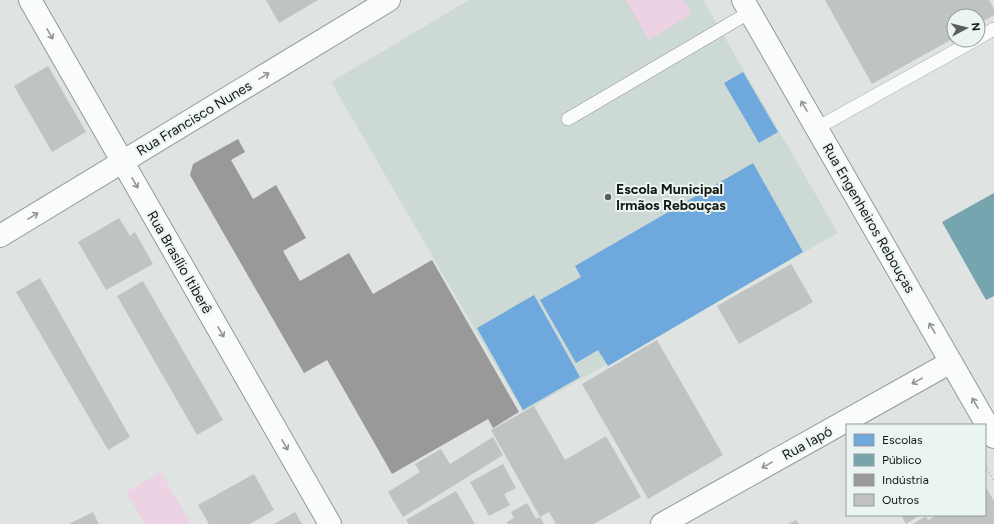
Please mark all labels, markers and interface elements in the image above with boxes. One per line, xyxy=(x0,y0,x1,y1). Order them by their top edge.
north arrow xyxy=(946,8,986,48)
text: N xyxy=(968,22,982,32)
one-way arrow xyxy=(46,28,54,40)
one-way arrow xyxy=(258,71,270,79)
street label: Rua Francisco Nunes xyxy=(134,77,255,160)
one-way arrow xyxy=(800,100,808,112)
street label: Rua Engenheiros Rebouças xyxy=(819,140,918,296)
one-way arrow xyxy=(132,177,140,189)
place label: Escola Municipal Irmãos Rebouças xyxy=(616,181,726,214)
marker: Escola Municipal Irmãos Rebouças xyxy=(603,192,613,202)
street label: Rua Brasílio Itiberê xyxy=(143,208,216,317)
one-way arrow xyxy=(27,211,39,219)
one-way arrow xyxy=(927,322,935,334)
one-way arrow xyxy=(217,326,225,338)
one-way arrow xyxy=(911,377,923,385)
one-way arrow xyxy=(970,397,978,409)
street label: Rua Iapó xyxy=(779,423,835,464)
legend xyxy=(846,424,986,516)
text: Escolas xyxy=(882,433,923,447)
one-way arrow xyxy=(282,439,290,451)
text: Público xyxy=(882,453,922,467)
one-way arrow xyxy=(761,462,773,469)
text: Indústria xyxy=(882,473,929,487)
text: Outros xyxy=(882,493,920,507)

